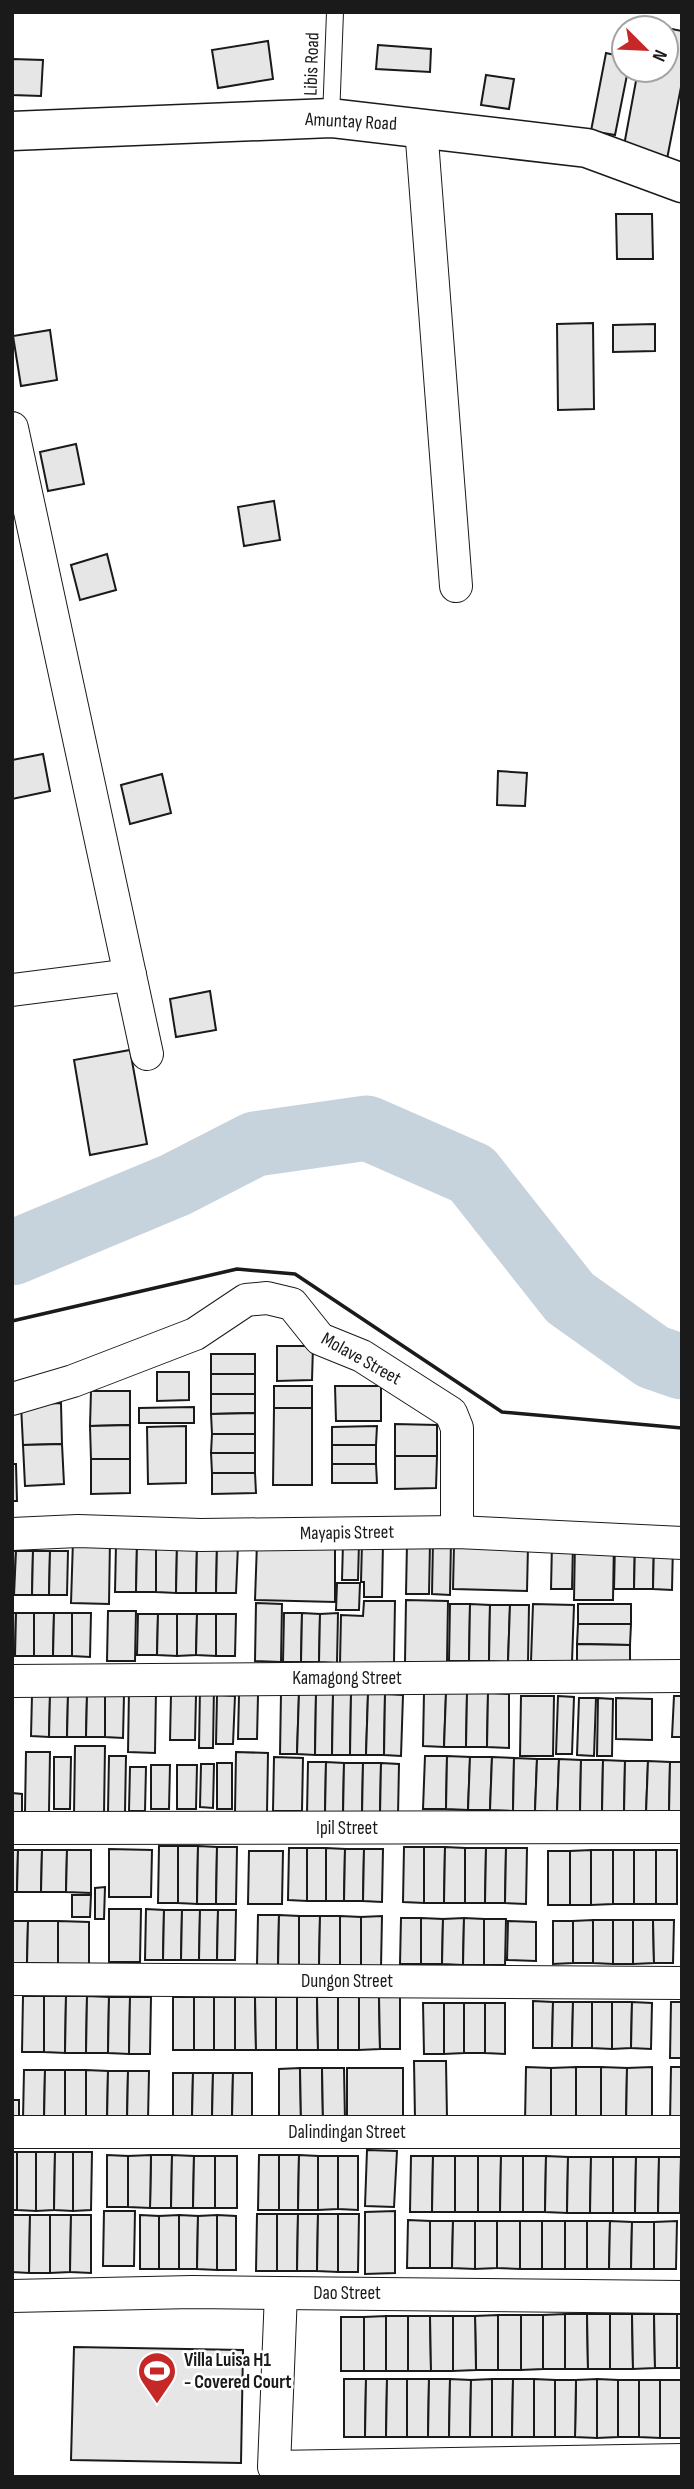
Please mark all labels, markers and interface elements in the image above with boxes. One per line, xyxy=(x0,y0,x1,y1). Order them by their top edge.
north arrow xyxy=(610,14,680,84)
street label: Libis Road xyxy=(299,32,325,96)
text: N xyxy=(647,46,672,65)
street label: Amuntay Road xyxy=(304,108,397,136)
street label: Molave Street xyxy=(317,1328,405,1390)
street label: Mayapis Street xyxy=(300,1521,394,1545)
street label: Kamagong Street xyxy=(292,1667,402,1690)
street label: Ipil Street xyxy=(316,1817,378,1840)
street label: Dungon Street xyxy=(301,1970,393,1993)
street label: Dalindingan Street xyxy=(288,2121,406,2144)
street label: Dao Street xyxy=(313,2282,381,2305)
place label: Villa Luisa H1 - Covered Court xyxy=(184,2349,292,2394)
sports icon: Villa Luisa H1 - Covered Court xyxy=(136,2350,178,2405)

